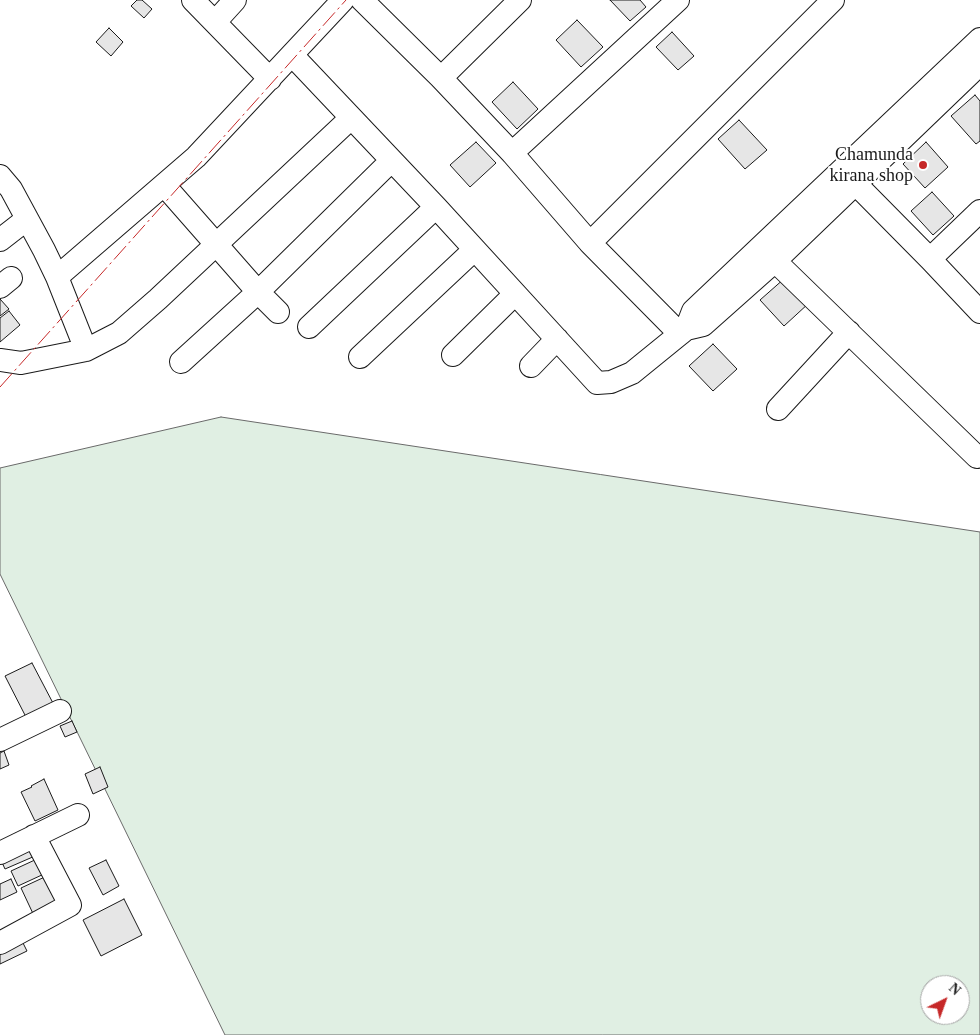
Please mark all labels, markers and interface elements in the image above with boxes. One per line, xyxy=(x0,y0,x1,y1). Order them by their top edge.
place label: Chamunda kirana shop xyxy=(830,144,913,186)
marker: Chamunda kirana shop xyxy=(917,159,929,171)
north arrow xyxy=(920,975,970,1025)
text: N xyxy=(946,980,963,998)

